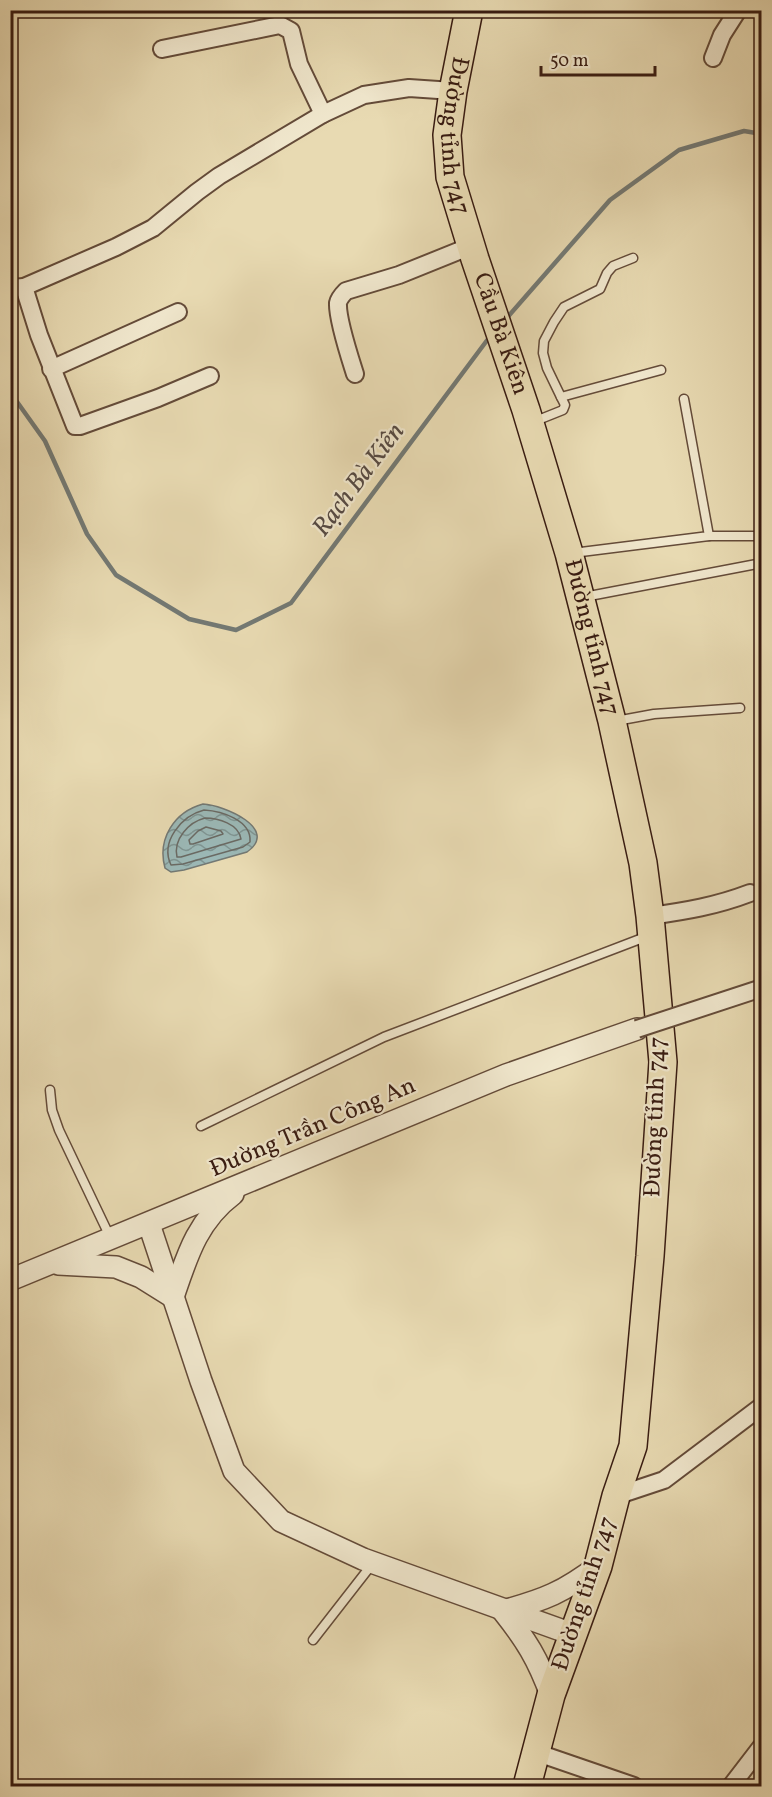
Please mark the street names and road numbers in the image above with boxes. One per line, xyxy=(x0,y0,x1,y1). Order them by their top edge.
street label: Đường tỉnh 747 xyxy=(430,53,478,220)
street label: Cầu Bà Kiên xyxy=(464,268,537,400)
street label: Đường tỉnh 747 xyxy=(554,556,627,720)
street label: Đường tỉnh 747 xyxy=(636,1036,676,1198)
street label: Đường Trần Công An xyxy=(205,1069,421,1187)
street label: Đường tỉnh 747 xyxy=(544,1512,626,1676)

